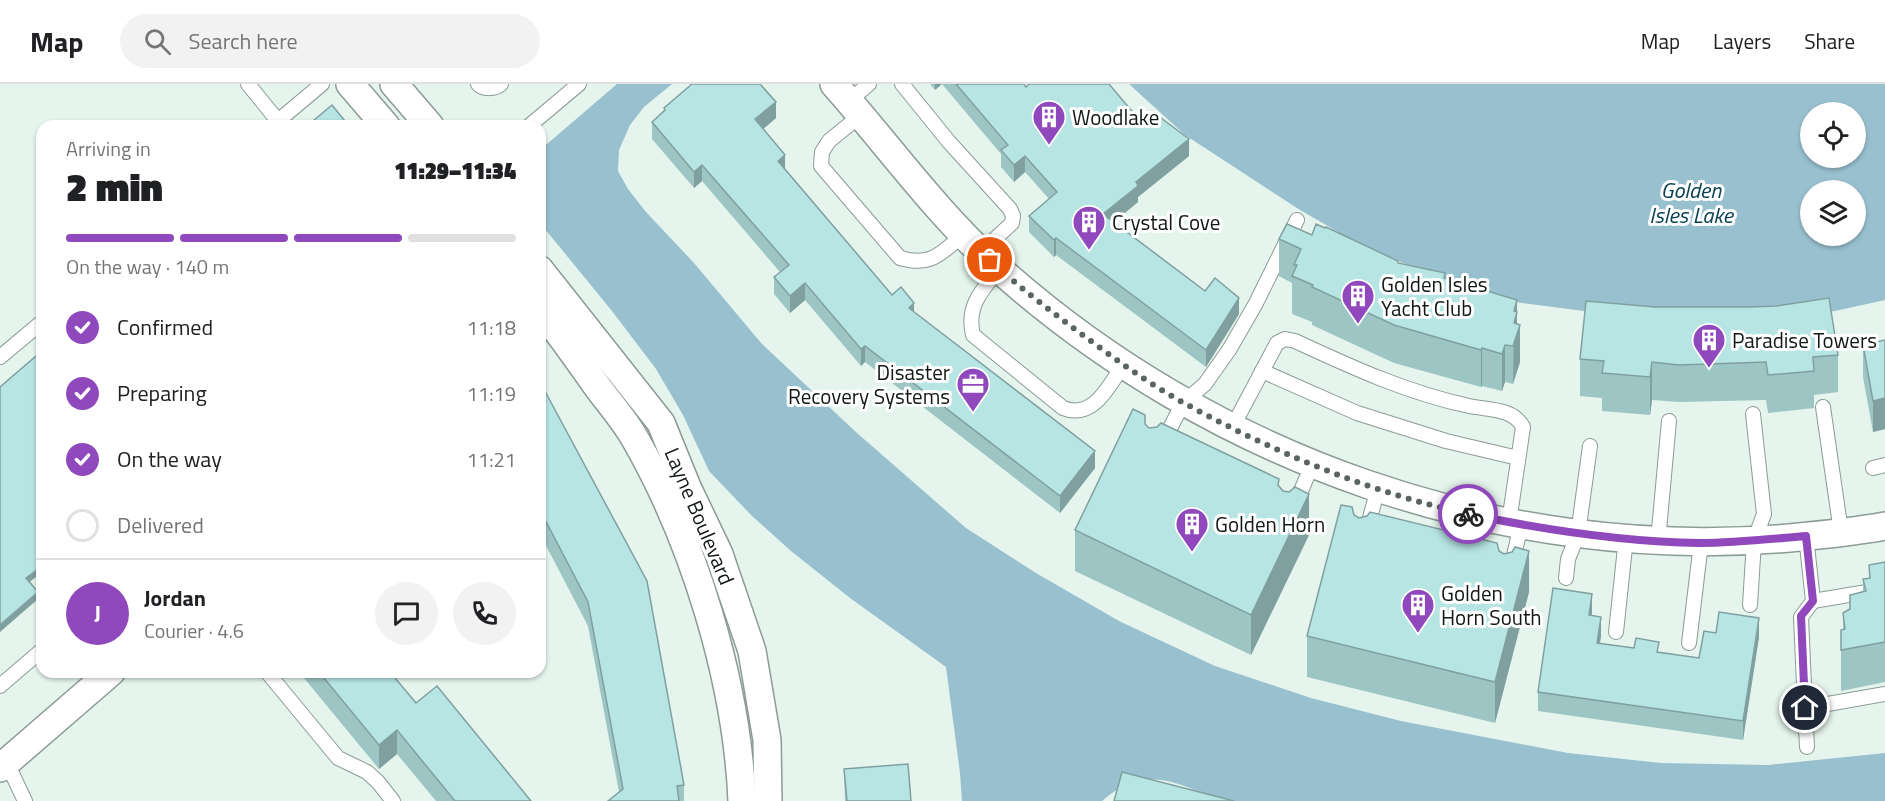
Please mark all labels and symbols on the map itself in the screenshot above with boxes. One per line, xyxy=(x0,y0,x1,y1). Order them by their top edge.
building icon: Woodlake xyxy=(1031,99,1067,146)
place label: Woodlake xyxy=(1072,101,1159,133)
water label: Golden Isles Lake xyxy=(1649,173,1735,232)
building icon: Crystal Cove xyxy=(1071,204,1107,251)
place label: Crystal Cove xyxy=(1112,206,1220,238)
pin xyxy=(964,234,1015,285)
place label: Golden Isles Yacht Club xyxy=(1381,268,1488,324)
building icon: Golden Isles Yacht Club xyxy=(1340,278,1376,325)
building icon: Paradise Towers xyxy=(1691,322,1727,369)
place label: Paradise Towers xyxy=(1732,324,1877,356)
place label: Disaster Recovery Systems xyxy=(788,356,950,412)
office icon: Disaster Recovery Systems xyxy=(955,366,991,413)
street label: Layne Boulevard xyxy=(657,442,743,590)
courier xyxy=(1438,484,1498,544)
building icon: Golden Horn xyxy=(1174,506,1210,553)
place label: Golden Horn xyxy=(1215,508,1325,540)
place label: Golden Horn South xyxy=(1441,577,1542,633)
building icon: Golden Horn South xyxy=(1400,587,1436,634)
pin xyxy=(1779,682,1830,733)

